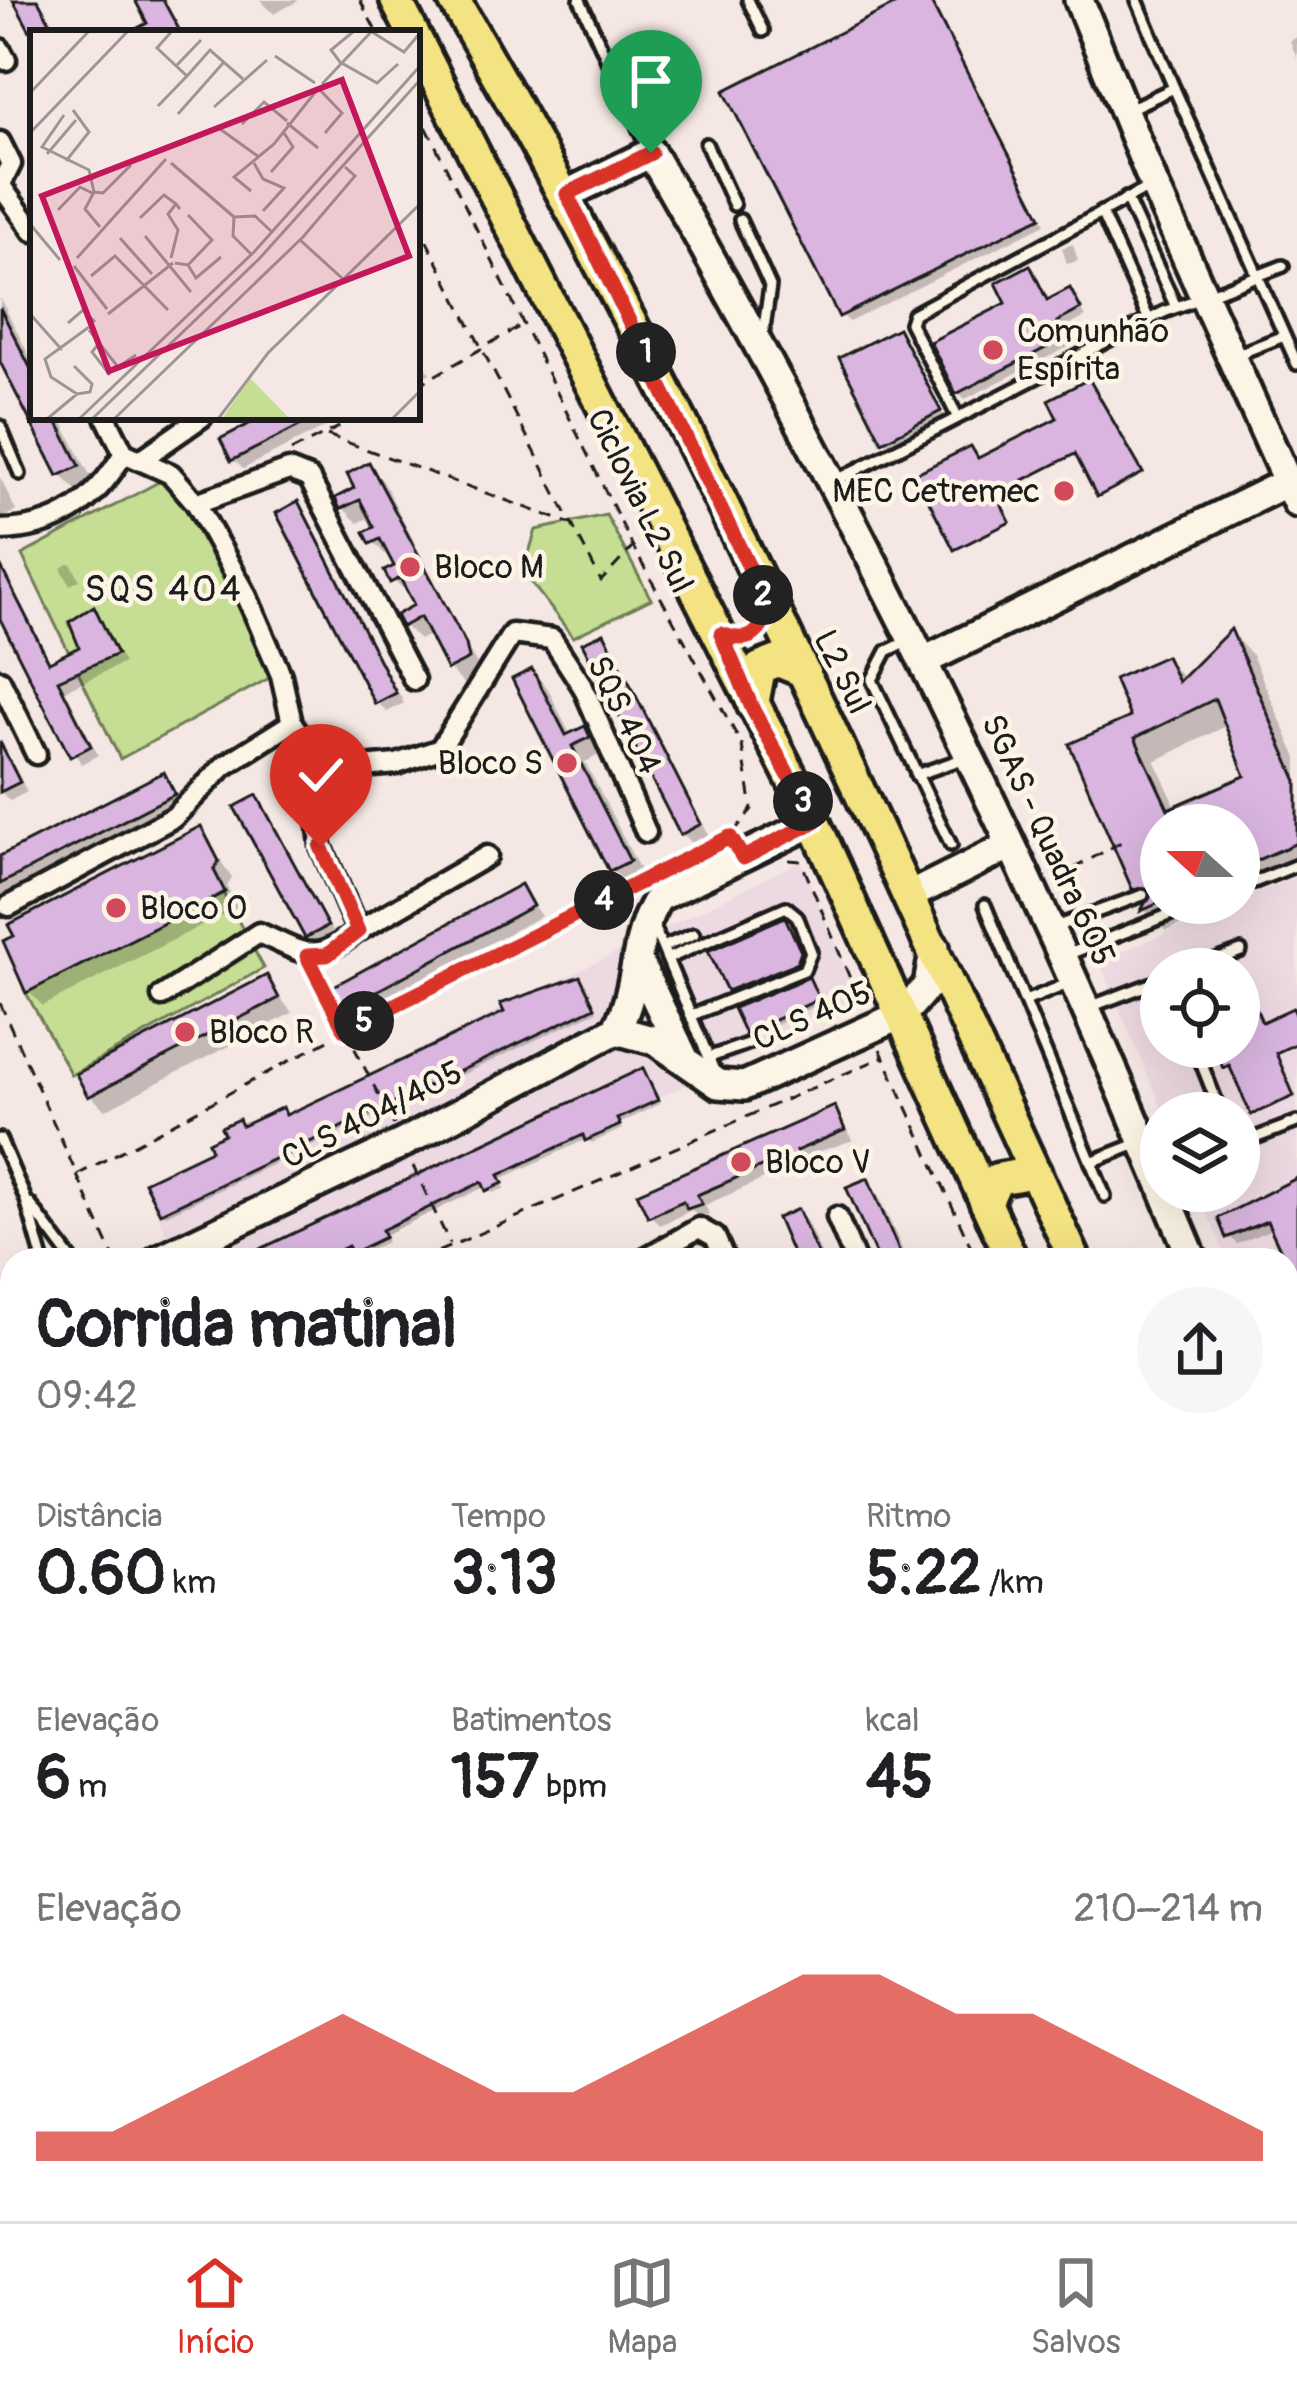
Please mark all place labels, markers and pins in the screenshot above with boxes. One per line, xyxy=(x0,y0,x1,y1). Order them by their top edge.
pin xyxy=(600,30,702,153)
place label: Comunhão Espírita xyxy=(1017,311,1169,390)
pin: 1 xyxy=(616,322,676,382)
marker: Comunhão Espírita xyxy=(980,337,1006,363)
place label: MEC Cetremec xyxy=(832,471,1040,512)
marker: MEC Cetremec xyxy=(1051,478,1077,504)
place label: Bloco M xyxy=(434,547,544,588)
marker: Bloco M xyxy=(397,554,423,580)
pin: 2 xyxy=(733,565,793,625)
pin xyxy=(270,724,372,847)
place label: Bloco S xyxy=(438,743,543,784)
marker: Bloco S xyxy=(554,750,580,776)
pin: 3 xyxy=(773,771,833,831)
pin: 4 xyxy=(574,870,634,930)
place label: Bloco O xyxy=(140,888,247,929)
marker: Bloco O xyxy=(103,895,129,921)
pin: 5 xyxy=(334,991,394,1051)
place label: Bloco R xyxy=(209,1012,314,1053)
marker: Bloco R xyxy=(172,1019,198,1045)
place label: Bloco V xyxy=(765,1142,871,1183)
marker: Bloco V xyxy=(728,1149,754,1175)

